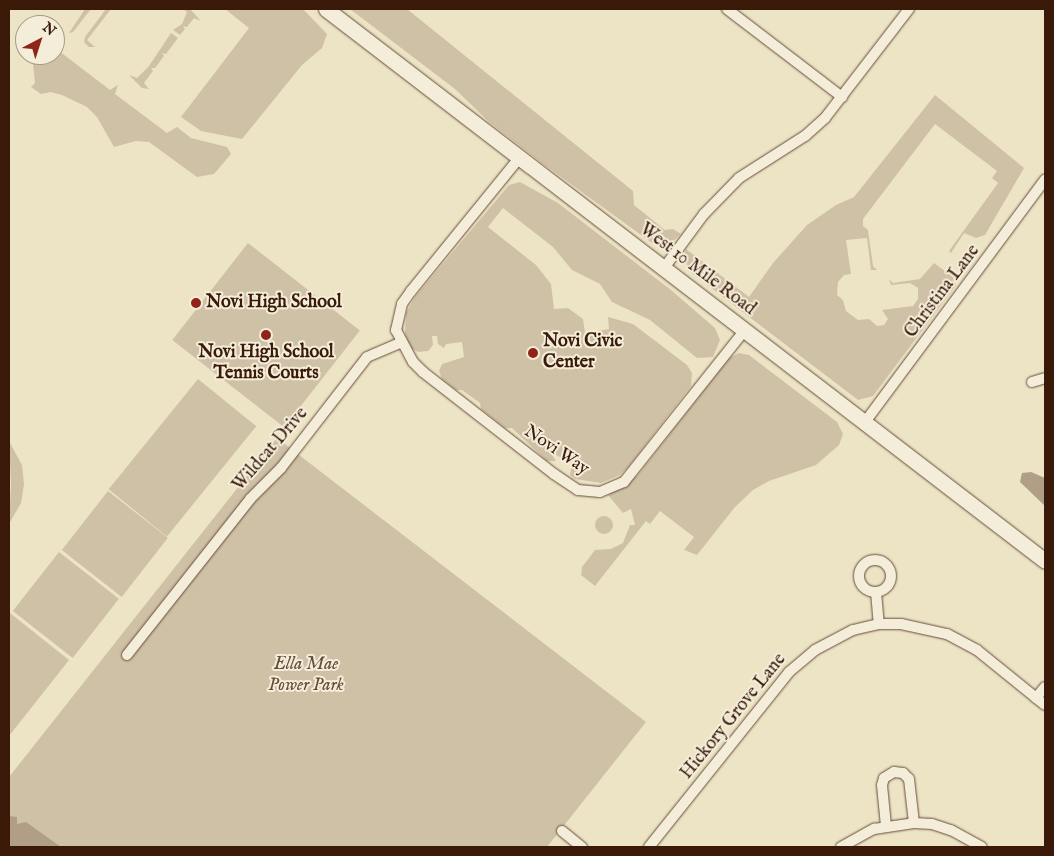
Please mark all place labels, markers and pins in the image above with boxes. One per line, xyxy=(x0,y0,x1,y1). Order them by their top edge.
place label: Novi High School xyxy=(206,292,342,314)
marker: Novi High School xyxy=(190,297,202,309)
marker: Novi High School Tennis Courts xyxy=(260,329,272,341)
place label: Novi Civic Center xyxy=(543,332,622,374)
place label: Novi High School Tennis Courts xyxy=(198,343,334,386)
marker: Novi Civic Center xyxy=(527,347,539,359)

